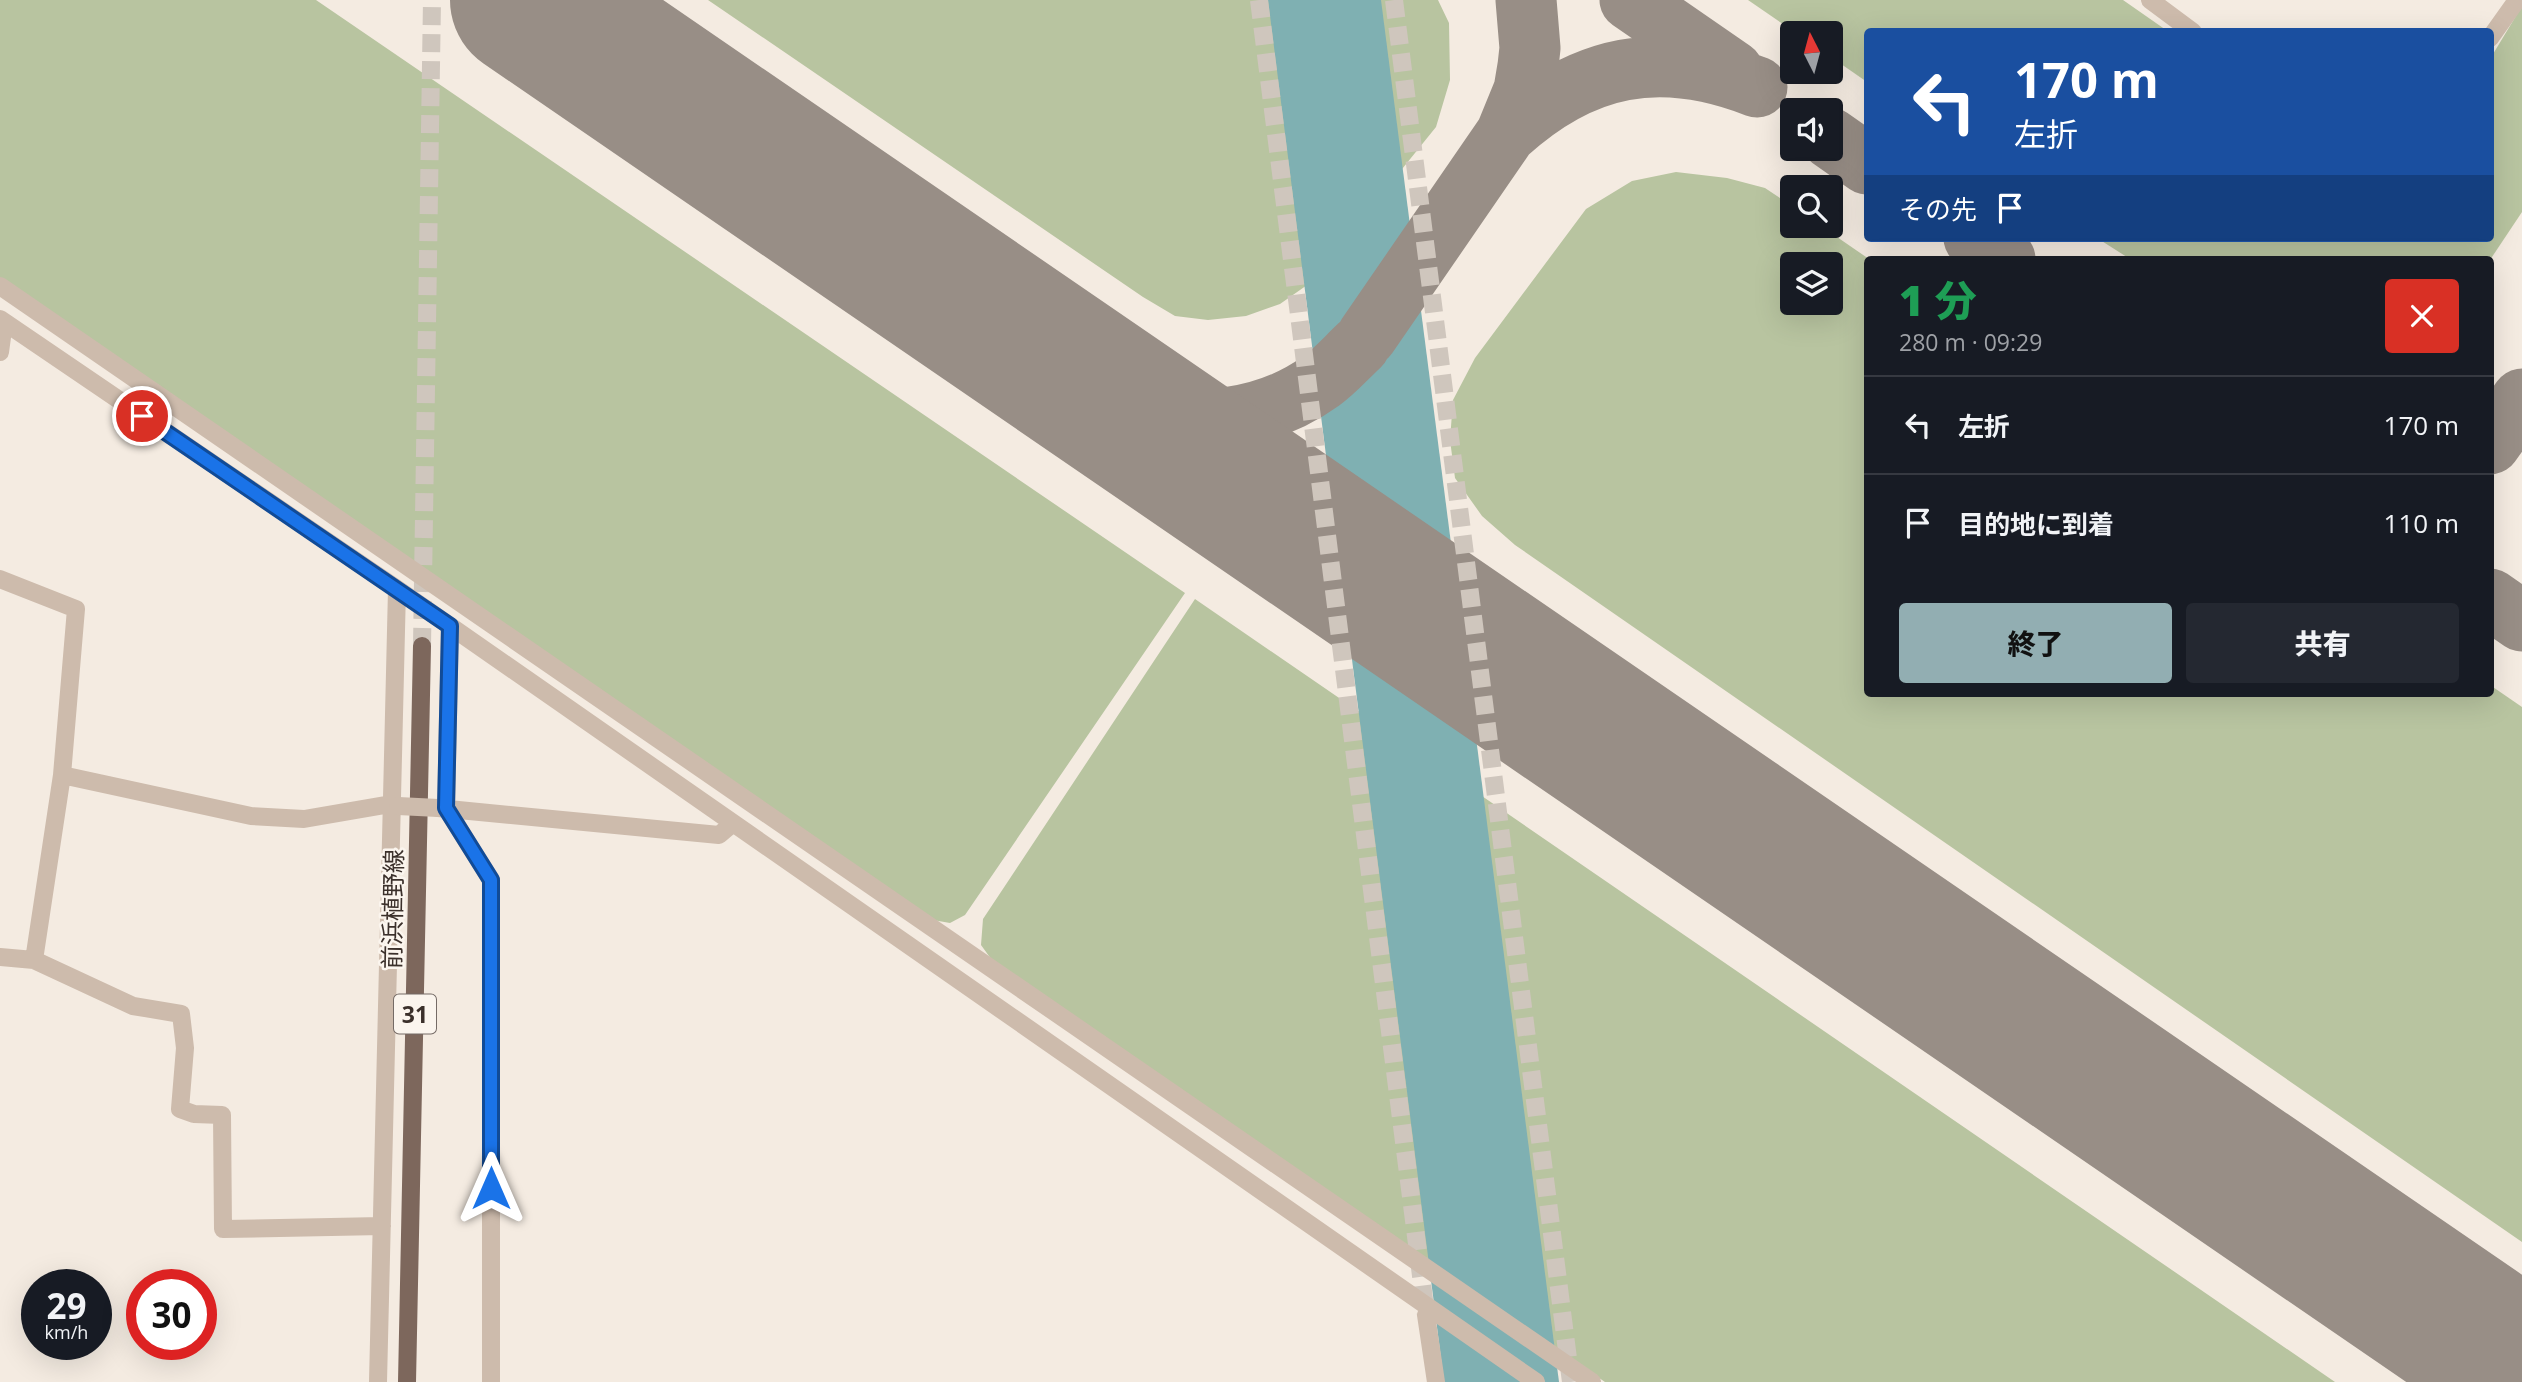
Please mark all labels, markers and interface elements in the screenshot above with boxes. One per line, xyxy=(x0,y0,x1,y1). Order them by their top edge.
north arrow xyxy=(1780,21,1843,84)
map controls xyxy=(1780,21,1843,315)
text: 170 m xyxy=(2014,46,2159,112)
icon: left xyxy=(1899,56,1990,147)
button: sound xyxy=(1780,98,1843,161)
text: 左折 xyxy=(2014,112,2078,155)
button: search xyxy=(1780,175,1843,238)
icon: arrive xyxy=(1991,189,2029,227)
text: その先 xyxy=(1899,191,1977,227)
button: layers xyxy=(1780,252,1843,315)
text: 1 分 xyxy=(1899,271,1977,328)
button: close xyxy=(2385,279,2459,353)
text: 280 m · 09:29 xyxy=(1899,326,2042,358)
pin xyxy=(112,386,172,446)
icon: arrive xyxy=(123,397,161,435)
icon: left xyxy=(1899,406,1937,444)
text: 170 m xyxy=(2384,407,2459,443)
text: 左折 xyxy=(1958,408,2010,444)
icon: arrive xyxy=(1899,504,1937,542)
text: 110 m xyxy=(2384,505,2459,541)
text: 目的地に到着 xyxy=(1958,506,2114,542)
button: 終了 xyxy=(1899,603,2172,683)
button: 共有 xyxy=(2186,603,2459,683)
street label: 前浜植野線 xyxy=(374,849,410,969)
road number: 31 xyxy=(394,995,436,1034)
position arrow xyxy=(454,1151,528,1225)
speed limit sign: 30 xyxy=(126,1269,217,1360)
text: 29 xyxy=(46,1282,87,1329)
text: km/h xyxy=(45,1320,88,1344)

